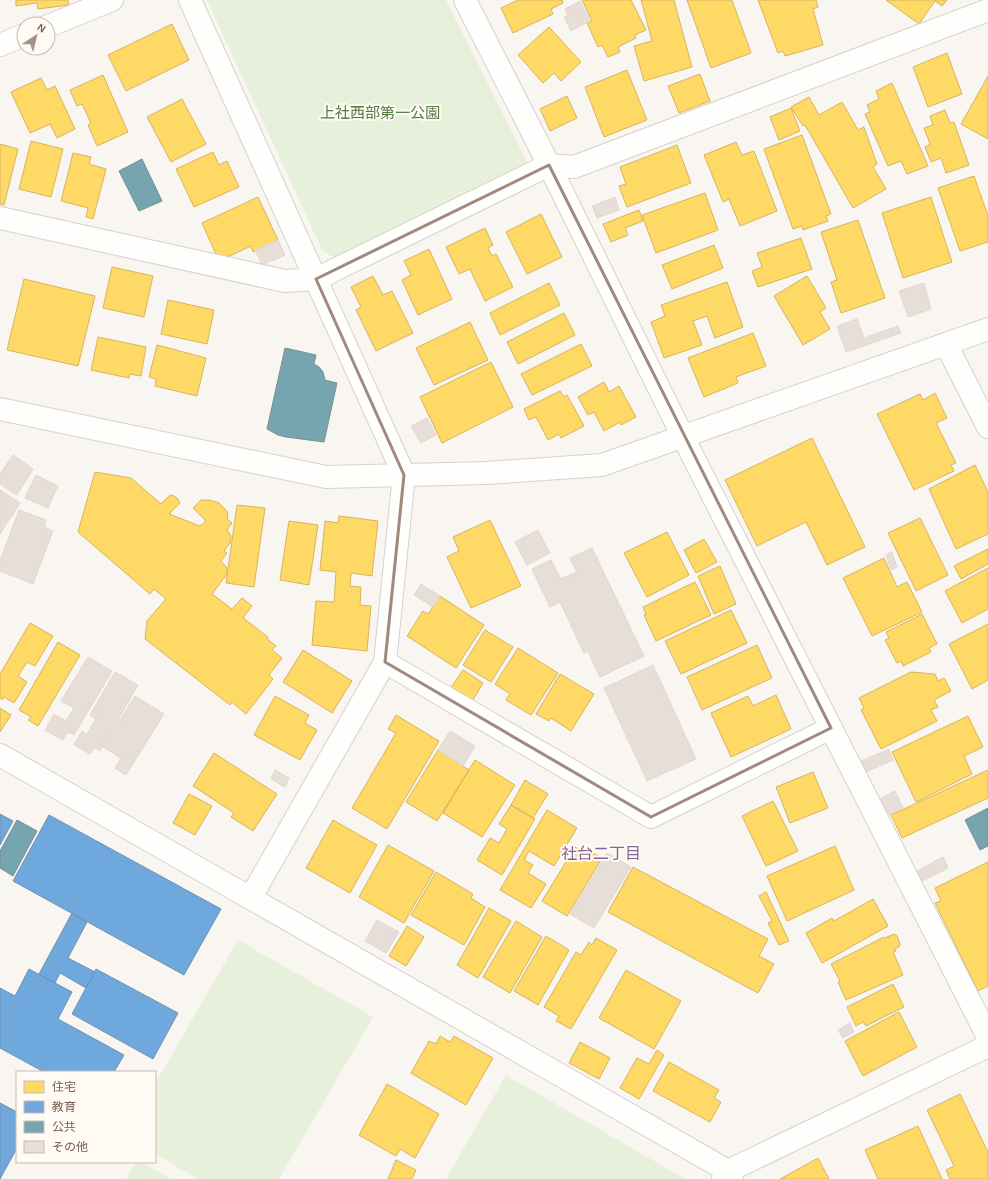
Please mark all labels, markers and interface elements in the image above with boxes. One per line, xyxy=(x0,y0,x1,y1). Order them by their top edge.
north arrow xyxy=(16,16,56,56)
text: N xyxy=(34,21,48,36)
park label: 上社西部第一公園 xyxy=(320,104,440,122)
district label: 社台二丁目 xyxy=(561,844,641,863)
legend xyxy=(16,1071,156,1163)
text: 住宅 xyxy=(52,1080,76,1094)
text: 教育 xyxy=(52,1100,76,1114)
text: 公共 xyxy=(52,1120,76,1134)
text: その他 xyxy=(52,1140,88,1154)

